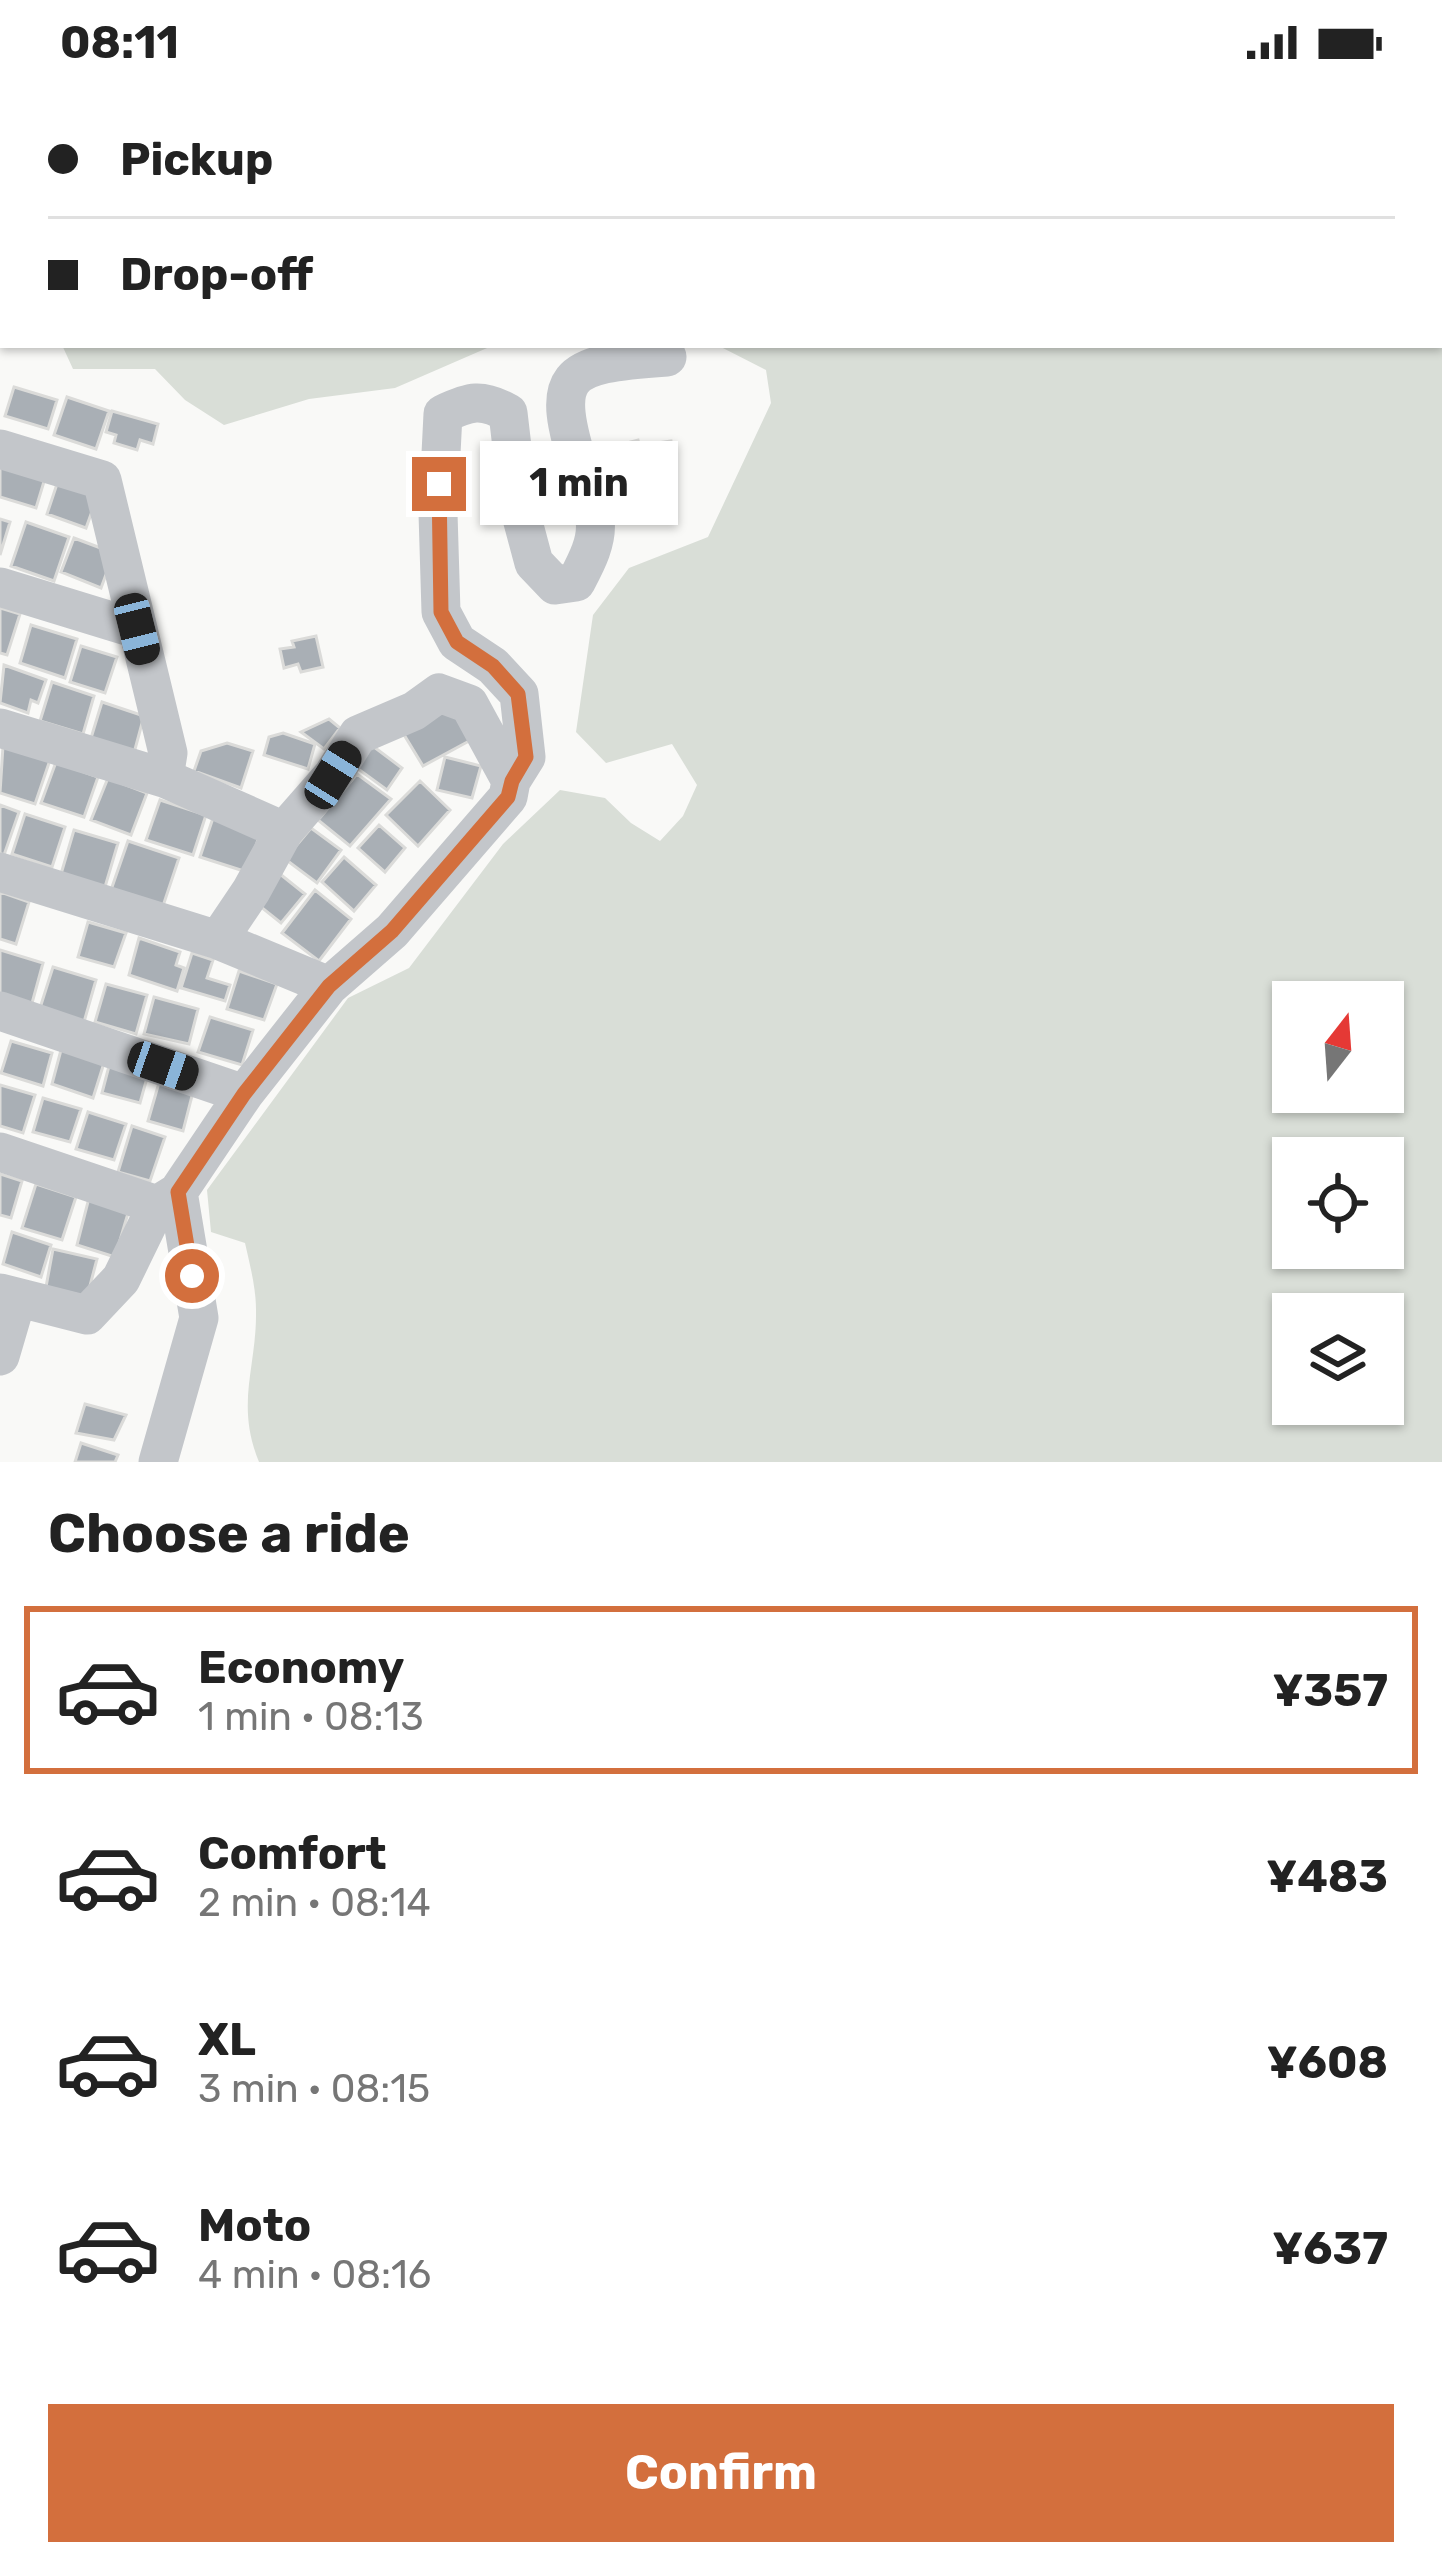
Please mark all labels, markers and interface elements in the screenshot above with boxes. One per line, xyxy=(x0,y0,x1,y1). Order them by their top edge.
text: 08:11 xyxy=(60,16,179,69)
text: Pickup xyxy=(120,133,273,186)
text: Drop-off xyxy=(120,248,313,301)
callout: 1 min xyxy=(481,442,679,526)
route end xyxy=(412,457,466,511)
text: 1 min xyxy=(529,460,629,506)
car xyxy=(111,590,163,668)
car xyxy=(299,735,367,815)
north arrow xyxy=(1272,981,1404,1113)
map controls xyxy=(1272,981,1404,1425)
car xyxy=(123,1037,203,1095)
button: locate xyxy=(1272,1137,1404,1269)
route start xyxy=(165,1249,219,1303)
button: layers xyxy=(1272,1293,1404,1425)
text: Choose a ride xyxy=(48,1502,410,1566)
icon: car xyxy=(54,1636,162,1744)
text: Economy xyxy=(198,1641,404,1694)
text: ¥357 xyxy=(1272,1664,1388,1717)
text: 1 min · 08:13 xyxy=(198,1694,424,1740)
icon: car xyxy=(54,1822,162,1930)
text: Comfort xyxy=(198,1827,387,1880)
text: ¥483 xyxy=(1266,1850,1388,1903)
text: 2 min · 08:14 xyxy=(198,1880,431,1926)
icon: car xyxy=(54,2008,162,2116)
text: XL xyxy=(198,2013,256,2066)
text: ¥608 xyxy=(1267,2036,1388,2089)
text: 3 min · 08:15 xyxy=(198,2066,430,2112)
icon: car xyxy=(54,2194,162,2302)
text: Moto xyxy=(198,2199,311,2252)
text: ¥637 xyxy=(1272,2222,1388,2275)
text: 4 min · 08:16 xyxy=(198,2252,431,2298)
button: Confirm xyxy=(48,2404,1394,2542)

